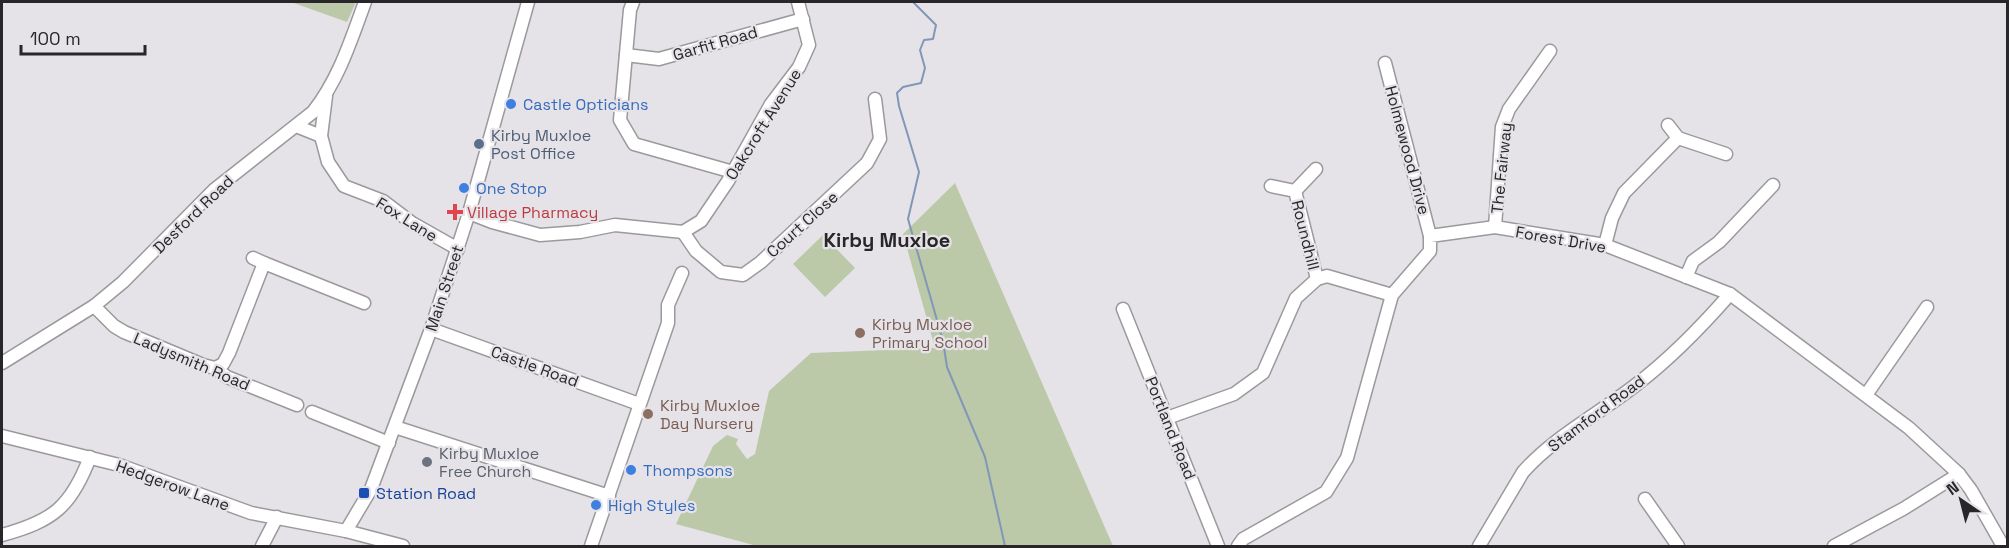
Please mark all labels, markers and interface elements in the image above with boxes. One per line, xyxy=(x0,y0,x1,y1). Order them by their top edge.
scale bar xyxy=(21,18,146,56)
street label: Garfit Road xyxy=(670,21,760,66)
text: 100 m xyxy=(30,27,81,50)
street label: Oakcroft Avenue xyxy=(721,65,806,184)
street label: Holmewood Drive xyxy=(1380,83,1435,217)
place label: Castle Opticians xyxy=(523,94,648,115)
marker: Castle Opticians xyxy=(504,97,518,111)
street label: The Fairway xyxy=(1486,121,1517,215)
place label: Kirby Muxloe Post Office xyxy=(491,125,591,164)
marker: Kirby Muxloe Post Office xyxy=(472,137,486,151)
street label: Desford Road xyxy=(149,171,238,258)
place label: One Stop xyxy=(476,178,547,199)
marker: One Stop xyxy=(457,181,471,195)
street label: Court Close xyxy=(762,187,843,262)
street label: Fox Lane xyxy=(372,192,441,247)
street label: Roundhill xyxy=(1287,198,1324,272)
place label: Village Pharmacy xyxy=(467,202,598,223)
marker: Village Pharmacy xyxy=(448,205,462,219)
street label: Forest Drive xyxy=(1514,221,1608,258)
district label: Kirby Muxloe xyxy=(824,227,950,253)
street label: Main Street xyxy=(421,242,468,334)
place label: Kirby Muxloe Primary School xyxy=(872,314,987,353)
marker: Kirby Muxloe Primary School xyxy=(853,326,867,340)
street label: Ladysmith Road xyxy=(130,327,253,395)
street label: Castle Road xyxy=(488,341,582,392)
street label: Stamford Road xyxy=(1544,370,1649,457)
street label: Portland Road xyxy=(1140,374,1201,483)
place label: Kirby Muxloe Day Nursery xyxy=(660,395,760,434)
marker: Kirby Muxloe Day Nursery xyxy=(641,407,655,421)
place label: Kirby Muxloe Free Church xyxy=(439,443,539,482)
street label: Hedgerow Lane xyxy=(113,455,233,516)
marker: Kirby Muxloe Free Church xyxy=(420,455,434,469)
place label: Thompsons xyxy=(643,460,733,481)
marker: Thompsons xyxy=(624,463,638,477)
north arrow xyxy=(1931,470,1991,530)
text: N xyxy=(1942,476,1963,500)
place label: Station Road xyxy=(376,483,476,504)
marker: Station Road xyxy=(357,486,371,500)
place label: High Styles xyxy=(608,495,695,516)
marker: High Styles xyxy=(589,498,603,512)

